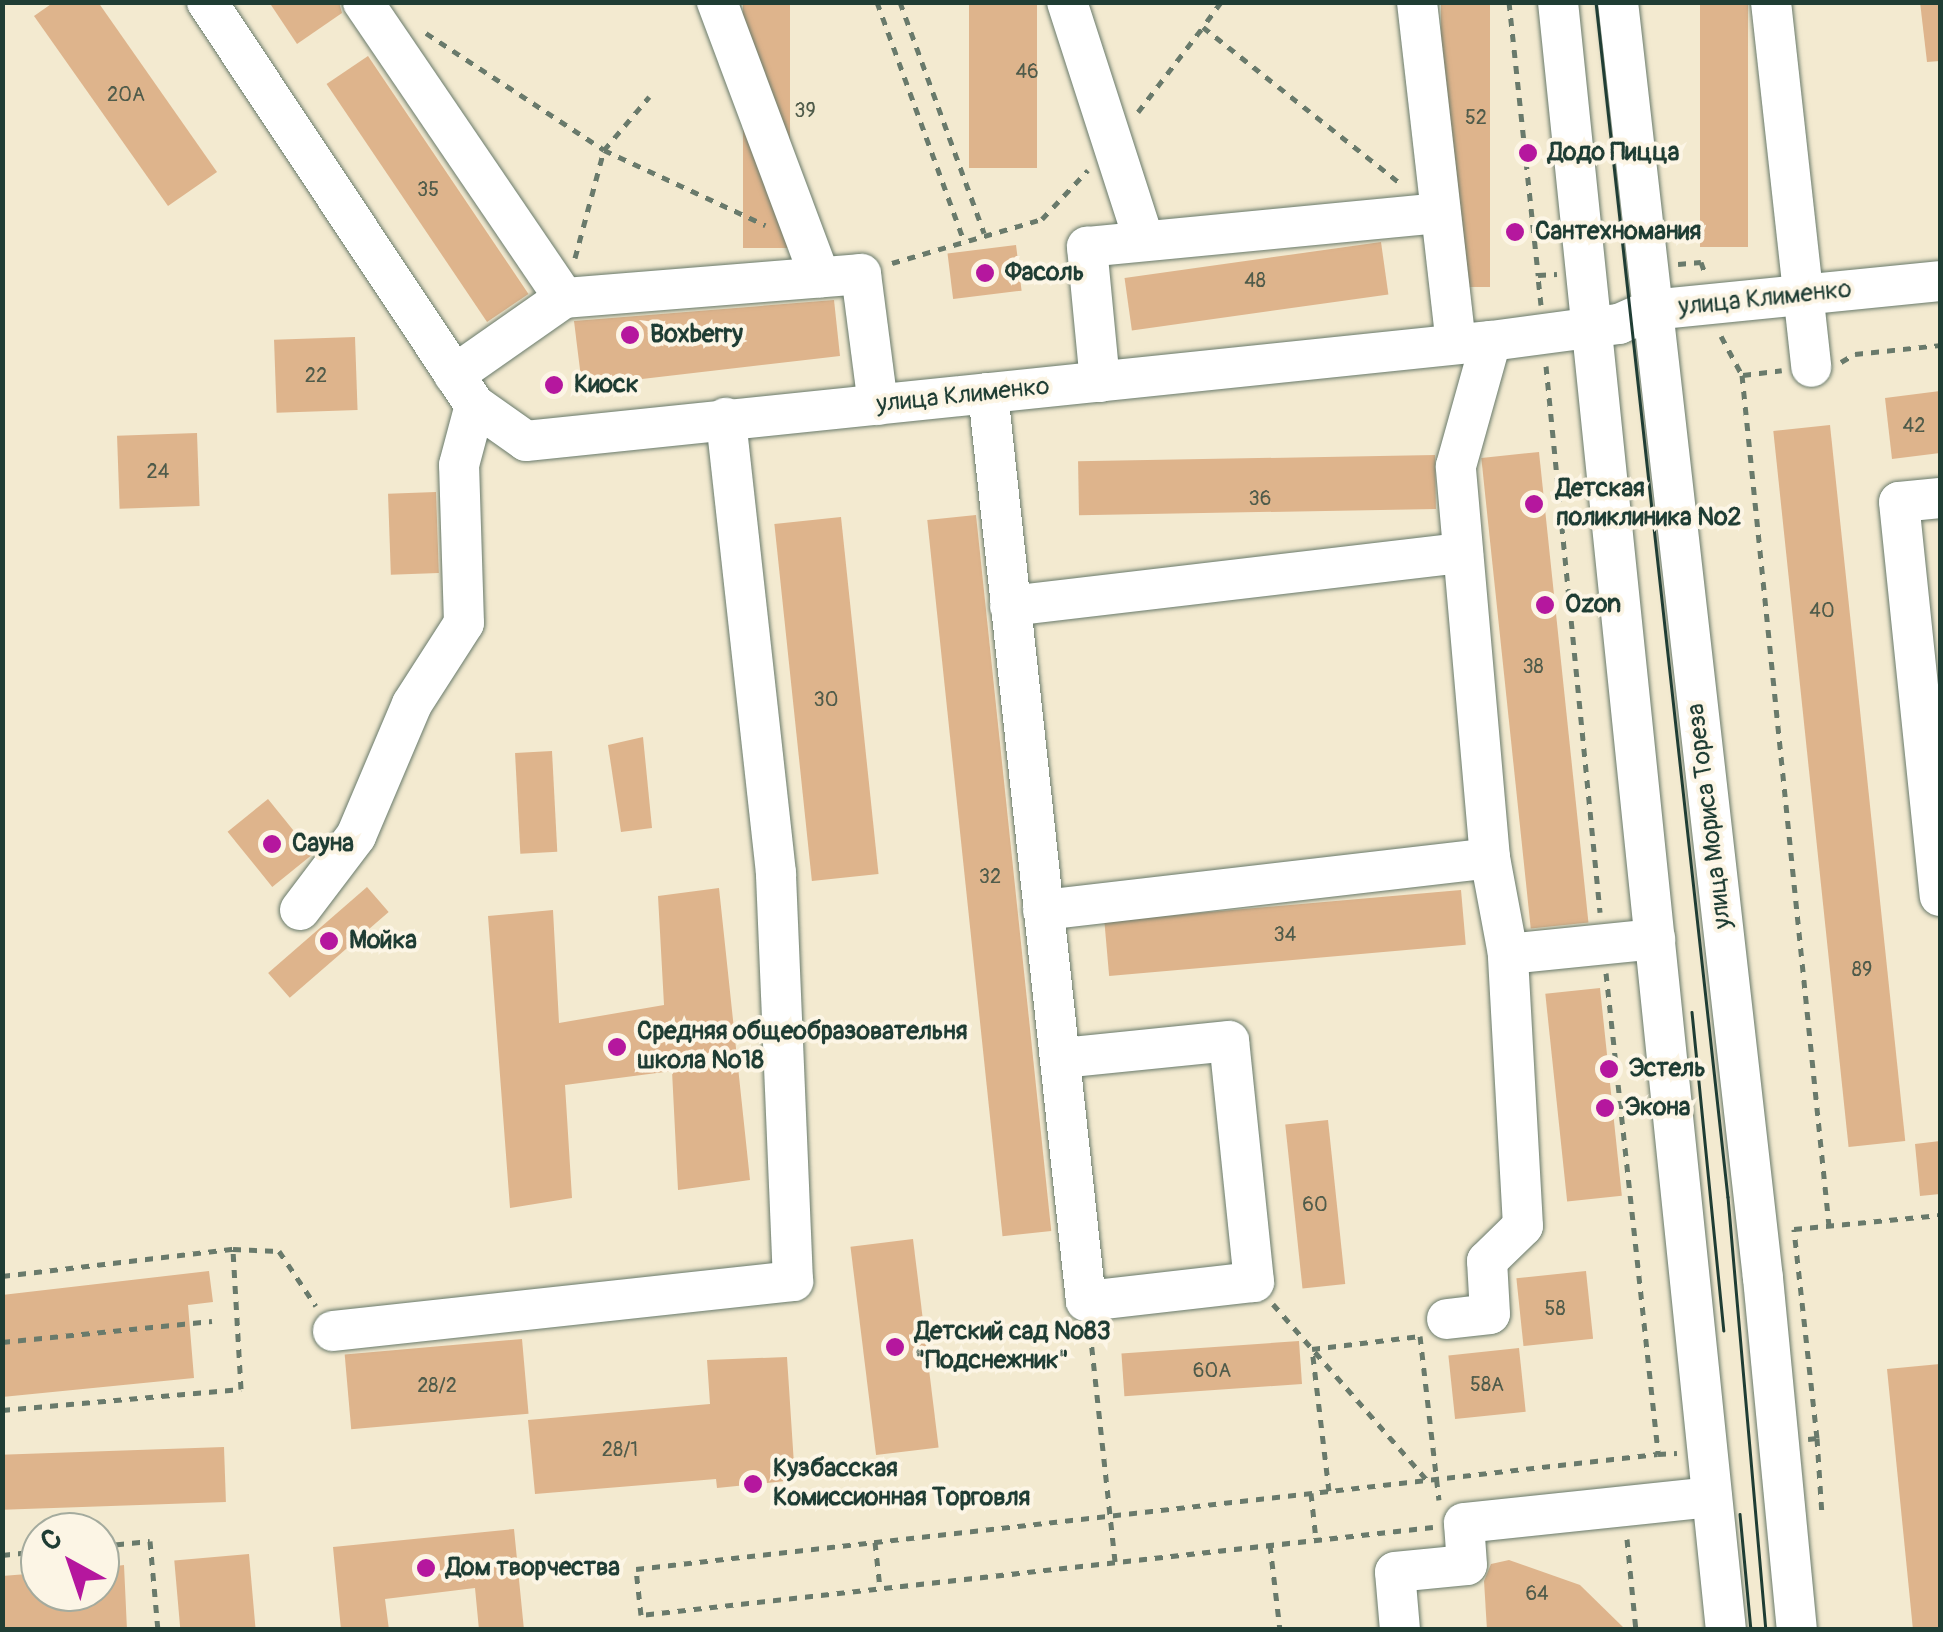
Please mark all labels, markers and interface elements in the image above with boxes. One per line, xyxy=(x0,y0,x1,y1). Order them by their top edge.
house number: 46 xyxy=(1015,59,1039,83)
house number: 20А xyxy=(107,82,145,106)
house number: 39 xyxy=(794,98,816,122)
house number: 52 xyxy=(1465,105,1487,129)
place label: Додо Пицца xyxy=(1548,138,1679,168)
marker: Додо Пицца xyxy=(1517,142,1539,164)
house number: 35 xyxy=(417,177,439,201)
place label: Сантехномания xyxy=(1535,217,1701,247)
marker: Сантехномания xyxy=(1504,221,1526,243)
place label: Фасоль xyxy=(1005,258,1084,288)
marker: Фасоль xyxy=(974,262,996,284)
house number: 48 xyxy=(1244,268,1266,292)
street label: улица Клименко xyxy=(1677,275,1853,323)
place label: Boxberry xyxy=(650,320,743,350)
marker: Boxberry xyxy=(619,324,641,346)
house number: 22 xyxy=(305,363,327,387)
place label: Киоск xyxy=(574,370,639,400)
street label: улица Клименко xyxy=(875,372,1051,420)
marker: Киоск xyxy=(543,374,565,396)
house number: 42 xyxy=(1903,413,1925,437)
house number: 24 xyxy=(147,459,169,483)
place label: Детская поликлиника №2 xyxy=(1556,475,1741,534)
house number: 36 xyxy=(1249,486,1271,510)
marker: Детская поликлиника №2 xyxy=(1521,491,1547,517)
place label: Ozon xyxy=(1565,590,1621,620)
marker: Ozon xyxy=(1534,594,1556,616)
house number: 40 xyxy=(1809,598,1835,622)
house number: 38 xyxy=(1522,654,1544,678)
house number: 30 xyxy=(814,687,838,711)
street label: улица Мориса Тореза xyxy=(1681,702,1739,930)
place label: Сауна xyxy=(292,829,354,859)
marker: Сауна xyxy=(261,833,283,855)
house number: 32 xyxy=(979,864,1001,888)
house number: 34 xyxy=(1274,922,1296,946)
place label: Мойка xyxy=(349,926,417,956)
marker: Мойка xyxy=(318,930,340,952)
house number: 89 xyxy=(1852,957,1872,981)
place label: Средняя общеобразовательня школа №18 xyxy=(637,1018,968,1077)
marker: Средняя общеобразовательня школа №18 xyxy=(606,1036,628,1058)
place label: Эстель xyxy=(1629,1054,1706,1084)
marker: Эстель xyxy=(1598,1058,1620,1080)
place label: Экона xyxy=(1625,1093,1690,1123)
marker: Экона xyxy=(1594,1097,1616,1119)
house number: 60 xyxy=(1302,1192,1328,1216)
house number: 58 xyxy=(1545,1296,1565,1320)
place label: Детский сад №83 "Подснежник" xyxy=(915,1318,1111,1377)
marker: Детский сад №83 "Подснежник" xyxy=(884,1336,906,1358)
house number: 60А xyxy=(1193,1358,1231,1382)
house number: 58А xyxy=(1470,1372,1504,1396)
house number: 28/2 xyxy=(417,1373,457,1397)
house number: 28/1 xyxy=(602,1437,638,1461)
place label: Кузбасская Комиссионная Торговля xyxy=(773,1455,1030,1514)
marker: Кузбасская Комиссионная Торговля xyxy=(742,1473,764,1495)
north arrow xyxy=(20,1512,120,1612)
text: С xyxy=(34,1521,70,1559)
place label: Дом творчества xyxy=(446,1553,620,1583)
marker: Дом творчества xyxy=(415,1557,437,1579)
house number: 64 xyxy=(1525,1581,1549,1605)

